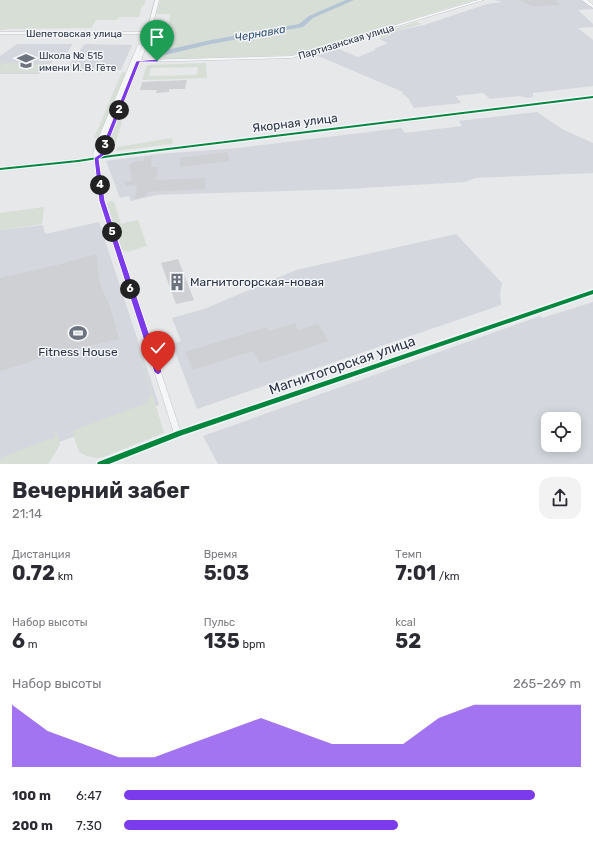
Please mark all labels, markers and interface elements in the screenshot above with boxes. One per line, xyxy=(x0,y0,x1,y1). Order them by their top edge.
pin xyxy=(140,20,174,61)
street label: Партизанская улица xyxy=(297,22,396,62)
water label: Чернавка xyxy=(234,23,287,44)
icon: arrive xyxy=(146,26,168,48)
street label: Шепетовская улица xyxy=(26,28,122,40)
place label: Школа № 515 имени И. В. Гёте xyxy=(39,50,117,74)
school or university icon: Школа № 515 имени И. В. Гёте xyxy=(16,51,36,71)
pin: 2 xyxy=(109,100,129,120)
text: 2 xyxy=(115,103,123,116)
street label: Якорная улица xyxy=(251,111,339,135)
pin: 3 xyxy=(95,135,115,155)
text: 3 xyxy=(101,138,109,151)
pin: 4 xyxy=(90,175,110,195)
text: 4 xyxy=(96,178,104,191)
pin: 5 xyxy=(102,222,122,242)
text: 5 xyxy=(108,225,116,238)
building icon: Магнитогорская-новая xyxy=(167,272,187,292)
place label: Магнитогорская-новая xyxy=(190,275,324,289)
pin: 6 xyxy=(120,279,140,299)
text: 6 xyxy=(126,282,134,295)
sports icon: Fitness House xyxy=(68,323,88,343)
pin xyxy=(141,331,175,372)
street label: Магнитогорская улица xyxy=(267,332,418,399)
icon: check xyxy=(147,337,169,359)
place label: Fitness House xyxy=(38,345,118,359)
map controls xyxy=(541,412,581,452)
button: locate xyxy=(541,412,581,452)
text: Вечерний забег xyxy=(12,477,190,504)
button: share xyxy=(539,477,581,519)
text: 21:14 xyxy=(12,506,42,521)
text: Дистанция xyxy=(12,548,70,561)
text: Время xyxy=(204,548,237,561)
text: Темп xyxy=(395,548,422,561)
text: 0.72 xyxy=(12,561,55,585)
text: 5:03 xyxy=(204,561,249,585)
text: 7:01 xyxy=(395,561,436,585)
text: km xyxy=(55,570,73,583)
text: /km xyxy=(436,570,460,583)
text: Набор высоты xyxy=(12,616,88,629)
text: Пульс xyxy=(204,616,235,629)
text: kcal xyxy=(395,616,416,629)
text: 6 xyxy=(12,629,25,653)
text: 135 xyxy=(204,629,240,653)
text: 52 xyxy=(395,629,421,653)
text: m xyxy=(25,638,38,651)
text: bpm xyxy=(240,638,265,651)
text: Набор высоты xyxy=(12,676,101,691)
text: 265–269 m xyxy=(513,676,581,691)
text: 100 m xyxy=(12,788,51,803)
text: 6:47 xyxy=(76,788,102,803)
text: 200 m xyxy=(12,818,53,833)
text: 7:30 xyxy=(76,818,102,833)

